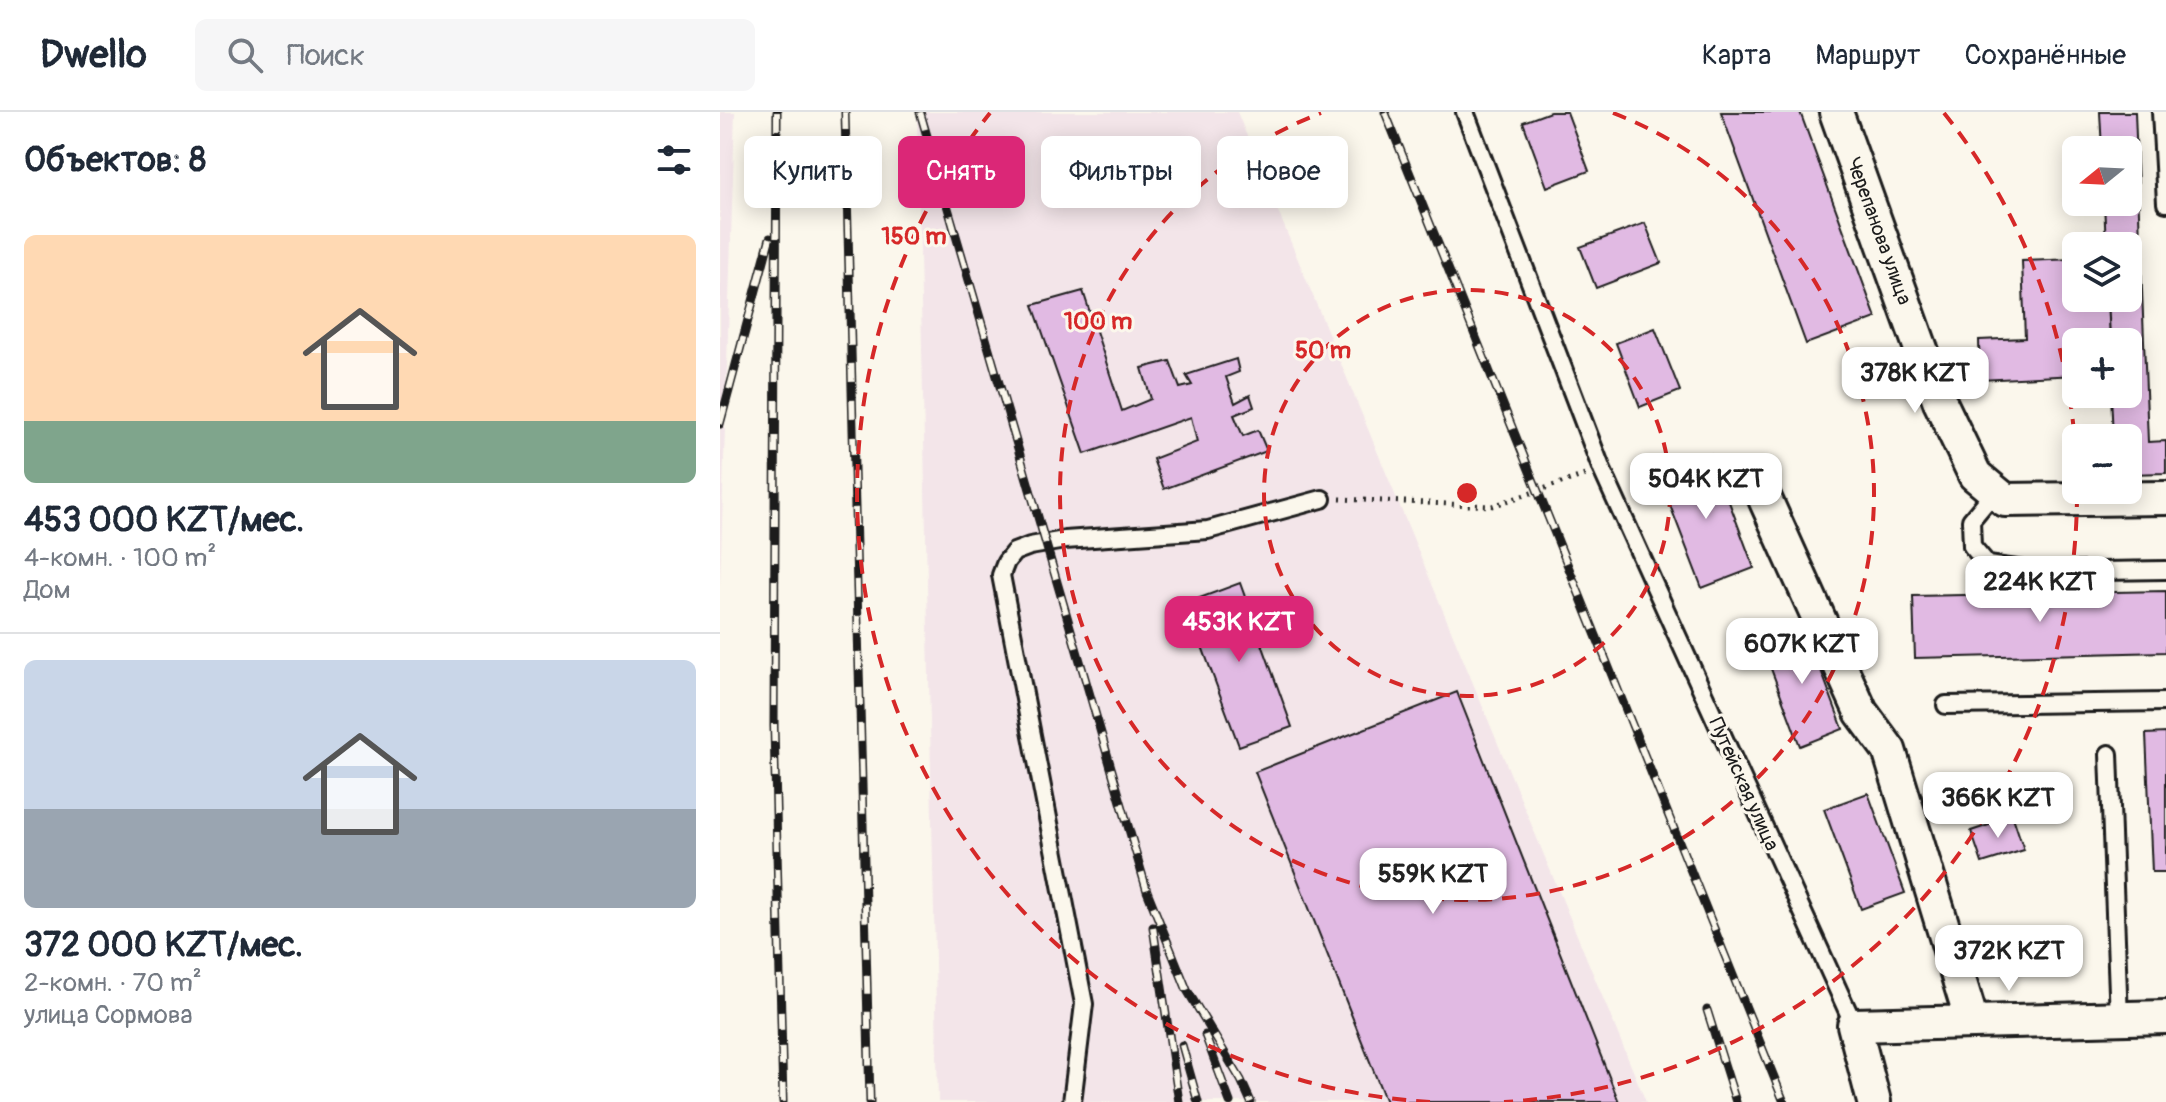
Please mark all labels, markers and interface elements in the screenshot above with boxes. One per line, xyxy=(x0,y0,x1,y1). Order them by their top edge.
search box xyxy=(195,19,755,91)
text: Dwello xyxy=(40,31,147,79)
icon: search xyxy=(223,33,267,77)
text: Поиск xyxy=(287,37,365,74)
text: Карта xyxy=(1702,38,1771,73)
text: Маршрут xyxy=(1815,38,1921,73)
text: Сохранённые xyxy=(1965,38,2126,73)
chip: Купить xyxy=(744,136,882,208)
chip: Снять xyxy=(898,136,1025,208)
chip: Фильтры xyxy=(1041,136,1201,208)
chip: Новое xyxy=(1217,136,1348,208)
north arrow xyxy=(2062,136,2142,216)
map controls xyxy=(2062,136,2142,504)
icon: filters xyxy=(652,138,696,182)
text: Объектов: 8 xyxy=(24,139,206,182)
street label: Черепанова улица xyxy=(1841,154,1917,308)
text: 150 m xyxy=(881,222,947,251)
button: layers xyxy=(2062,232,2142,312)
icon: home xyxy=(288,287,432,431)
text: 100 m xyxy=(1064,307,1132,336)
button: + xyxy=(2062,328,2142,408)
text: 50 m xyxy=(1295,336,1351,365)
pin: 378K KZT xyxy=(1832,347,1998,415)
text: 378K KZT xyxy=(1860,357,1970,389)
button: − xyxy=(2062,424,2142,504)
pin: 504K KZT xyxy=(1623,453,1789,521)
text: 504K KZT xyxy=(1648,463,1764,495)
centre of rings xyxy=(1453,479,1481,507)
text: 453 000 KZT/мес. xyxy=(24,499,304,542)
text: 4-комн. · 100 m² xyxy=(24,542,216,574)
pin: 224K KZT xyxy=(1957,556,2123,624)
text: 224K KZT xyxy=(1983,566,2097,598)
text: Дом xyxy=(24,574,71,606)
pin: 453K KZT xyxy=(1156,596,1322,664)
text: 453K KZT xyxy=(1183,606,1295,638)
pin: 607K KZT xyxy=(1719,618,1885,686)
text: 607K KZT xyxy=(1744,628,1860,660)
icon: home xyxy=(288,712,432,856)
street label: Путейская улица xyxy=(1703,713,1785,855)
pin: 366K KZT xyxy=(1915,772,2081,840)
text: 366K KZT xyxy=(1941,782,2055,814)
pin: 559K KZT xyxy=(1350,848,1516,916)
text: 559K KZT xyxy=(1378,858,1488,890)
text: 372 000 KZT/мес. xyxy=(24,924,303,967)
pin: 372K KZT xyxy=(1926,925,2092,993)
text: 372K KZT xyxy=(1953,935,2065,967)
text: 2-комн. · 70 m² xyxy=(24,967,202,999)
text: улица Сормова xyxy=(24,999,193,1031)

